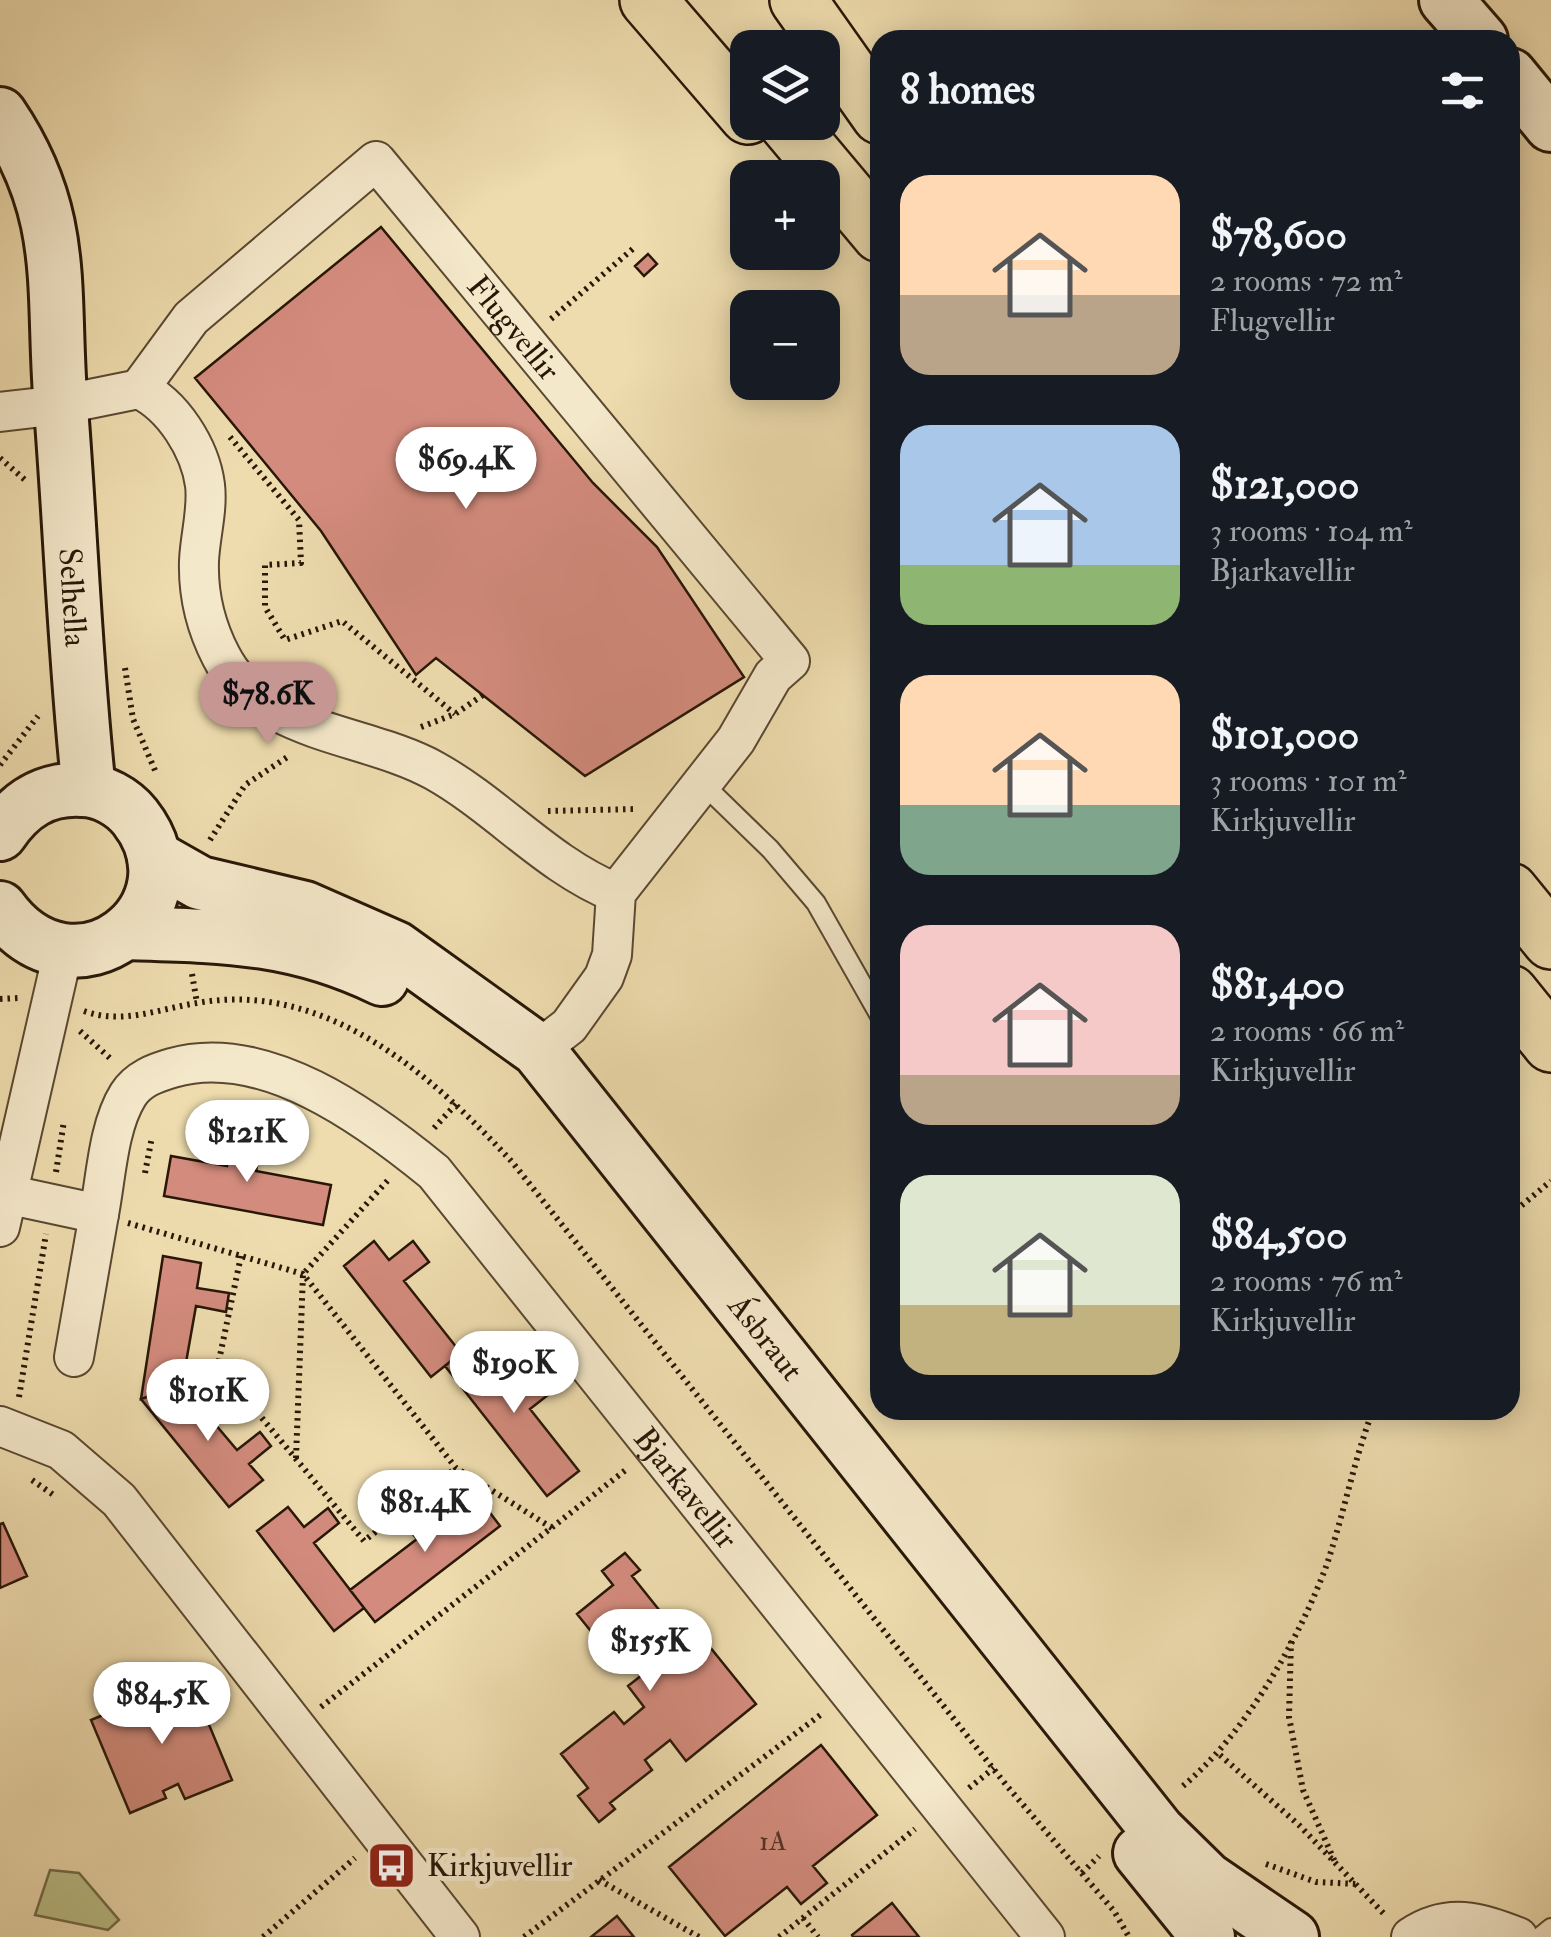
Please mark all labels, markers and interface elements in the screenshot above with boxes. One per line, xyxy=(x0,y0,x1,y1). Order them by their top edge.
map controls xyxy=(730,30,840,400)
button: layers xyxy=(730,30,840,140)
icon: filters xyxy=(1435,63,1490,118)
text: 8 homes xyxy=(900,64,1035,116)
button: + xyxy=(730,160,840,270)
text: $78,600 xyxy=(1210,209,1347,261)
icon: home xyxy=(980,215,1100,335)
text: 2 rooms · 72 m² xyxy=(1210,261,1403,301)
street label: Flugvellir xyxy=(458,267,568,389)
button: − xyxy=(730,290,840,400)
text: Flugvellir xyxy=(1210,301,1335,341)
pin: $69.4K xyxy=(385,427,547,512)
text: $69.4K xyxy=(418,439,514,479)
text: $121,000 xyxy=(1210,459,1360,511)
icon: home xyxy=(980,465,1100,585)
text: 3 rooms · 104 m² xyxy=(1210,511,1413,551)
street label: Selhella xyxy=(49,547,96,649)
text: Bjarkavellir xyxy=(1210,551,1355,591)
pin: $78.6K xyxy=(187,662,349,747)
text: $78.6K xyxy=(222,674,314,714)
text: $101,000 xyxy=(1210,709,1359,761)
icon: home xyxy=(980,715,1100,835)
text: 3 rooms · 101 m² xyxy=(1210,761,1407,801)
text: Kirkjuvellir xyxy=(1210,801,1355,841)
text: $81,400 xyxy=(1210,959,1345,1011)
icon: home xyxy=(980,965,1100,1085)
text: 2 rooms · 66 m² xyxy=(1210,1011,1404,1051)
text: Kirkjuvellir xyxy=(1210,1051,1355,1091)
pin: $121K xyxy=(177,1100,317,1185)
text: $121K xyxy=(207,1112,287,1152)
text: $84,500 xyxy=(1210,1209,1347,1261)
icon: home xyxy=(980,1215,1100,1335)
text: 2 rooms · 76 m² xyxy=(1210,1261,1403,1301)
street label: Ásbraut xyxy=(718,1286,812,1389)
text: Kirkjuvellir xyxy=(1210,1301,1355,1341)
pin: $190K xyxy=(444,1331,584,1416)
text: $190K xyxy=(472,1343,556,1383)
pin: $101K xyxy=(138,1359,278,1444)
text: $101K xyxy=(168,1371,248,1411)
street label: Bjarkavellir xyxy=(625,1419,746,1557)
pin: $81.4K xyxy=(344,1470,506,1555)
text: $81.4K xyxy=(380,1482,470,1522)
pin: $155K xyxy=(580,1609,720,1694)
text: $155K xyxy=(610,1621,690,1661)
pin: $84.5K xyxy=(81,1662,243,1747)
text: $84.5K xyxy=(115,1674,209,1714)
house number: 1A xyxy=(759,1824,787,1859)
bus stop icon: Kirkjuvellir xyxy=(366,1839,418,1891)
place label: Kirkjuvellir xyxy=(427,1846,573,1886)

